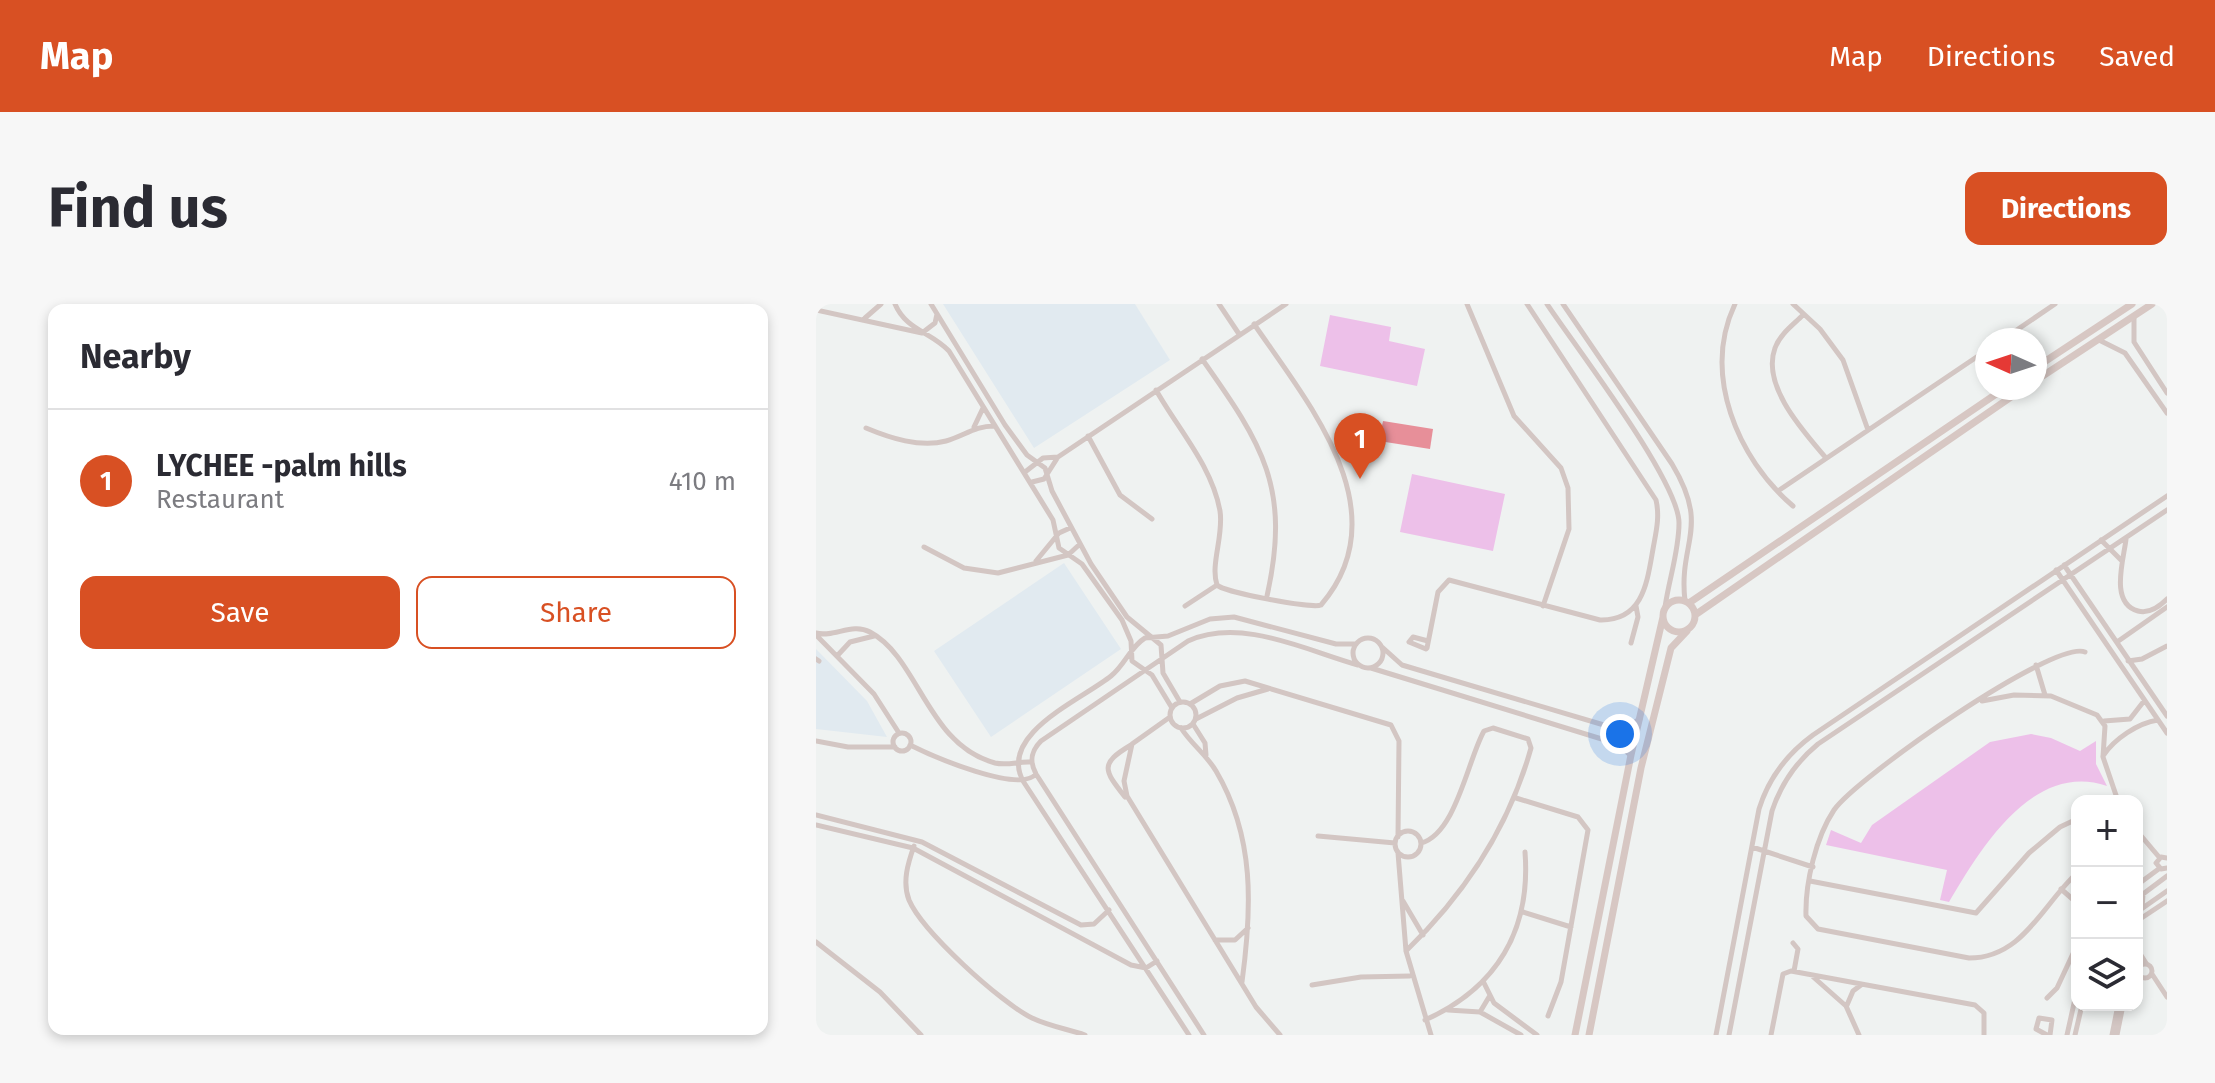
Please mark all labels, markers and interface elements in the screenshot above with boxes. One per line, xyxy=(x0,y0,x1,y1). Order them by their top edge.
text: Map xyxy=(40,33,113,79)
text: Map xyxy=(1829,40,1883,73)
text: Directions xyxy=(1927,40,2055,73)
text: Saved xyxy=(2099,40,2175,73)
button: Directions xyxy=(1965,172,2167,245)
text: Find us xyxy=(48,175,228,242)
north arrow xyxy=(1975,328,2047,400)
text: Nearby xyxy=(80,336,191,377)
pin: 1 xyxy=(1334,413,1386,479)
text: LYCHEE -palm hills xyxy=(156,448,407,484)
text: 1 xyxy=(100,466,112,497)
text: 410 m xyxy=(669,466,736,497)
text: Restaurant xyxy=(156,484,284,515)
button: Save xyxy=(80,576,400,649)
button: Share xyxy=(416,576,736,649)
your location xyxy=(1600,714,1640,754)
map controls xyxy=(2071,795,2143,1011)
button: + xyxy=(2071,795,2143,867)
button: − xyxy=(2071,867,2143,939)
button: layers xyxy=(2071,939,2143,1011)

